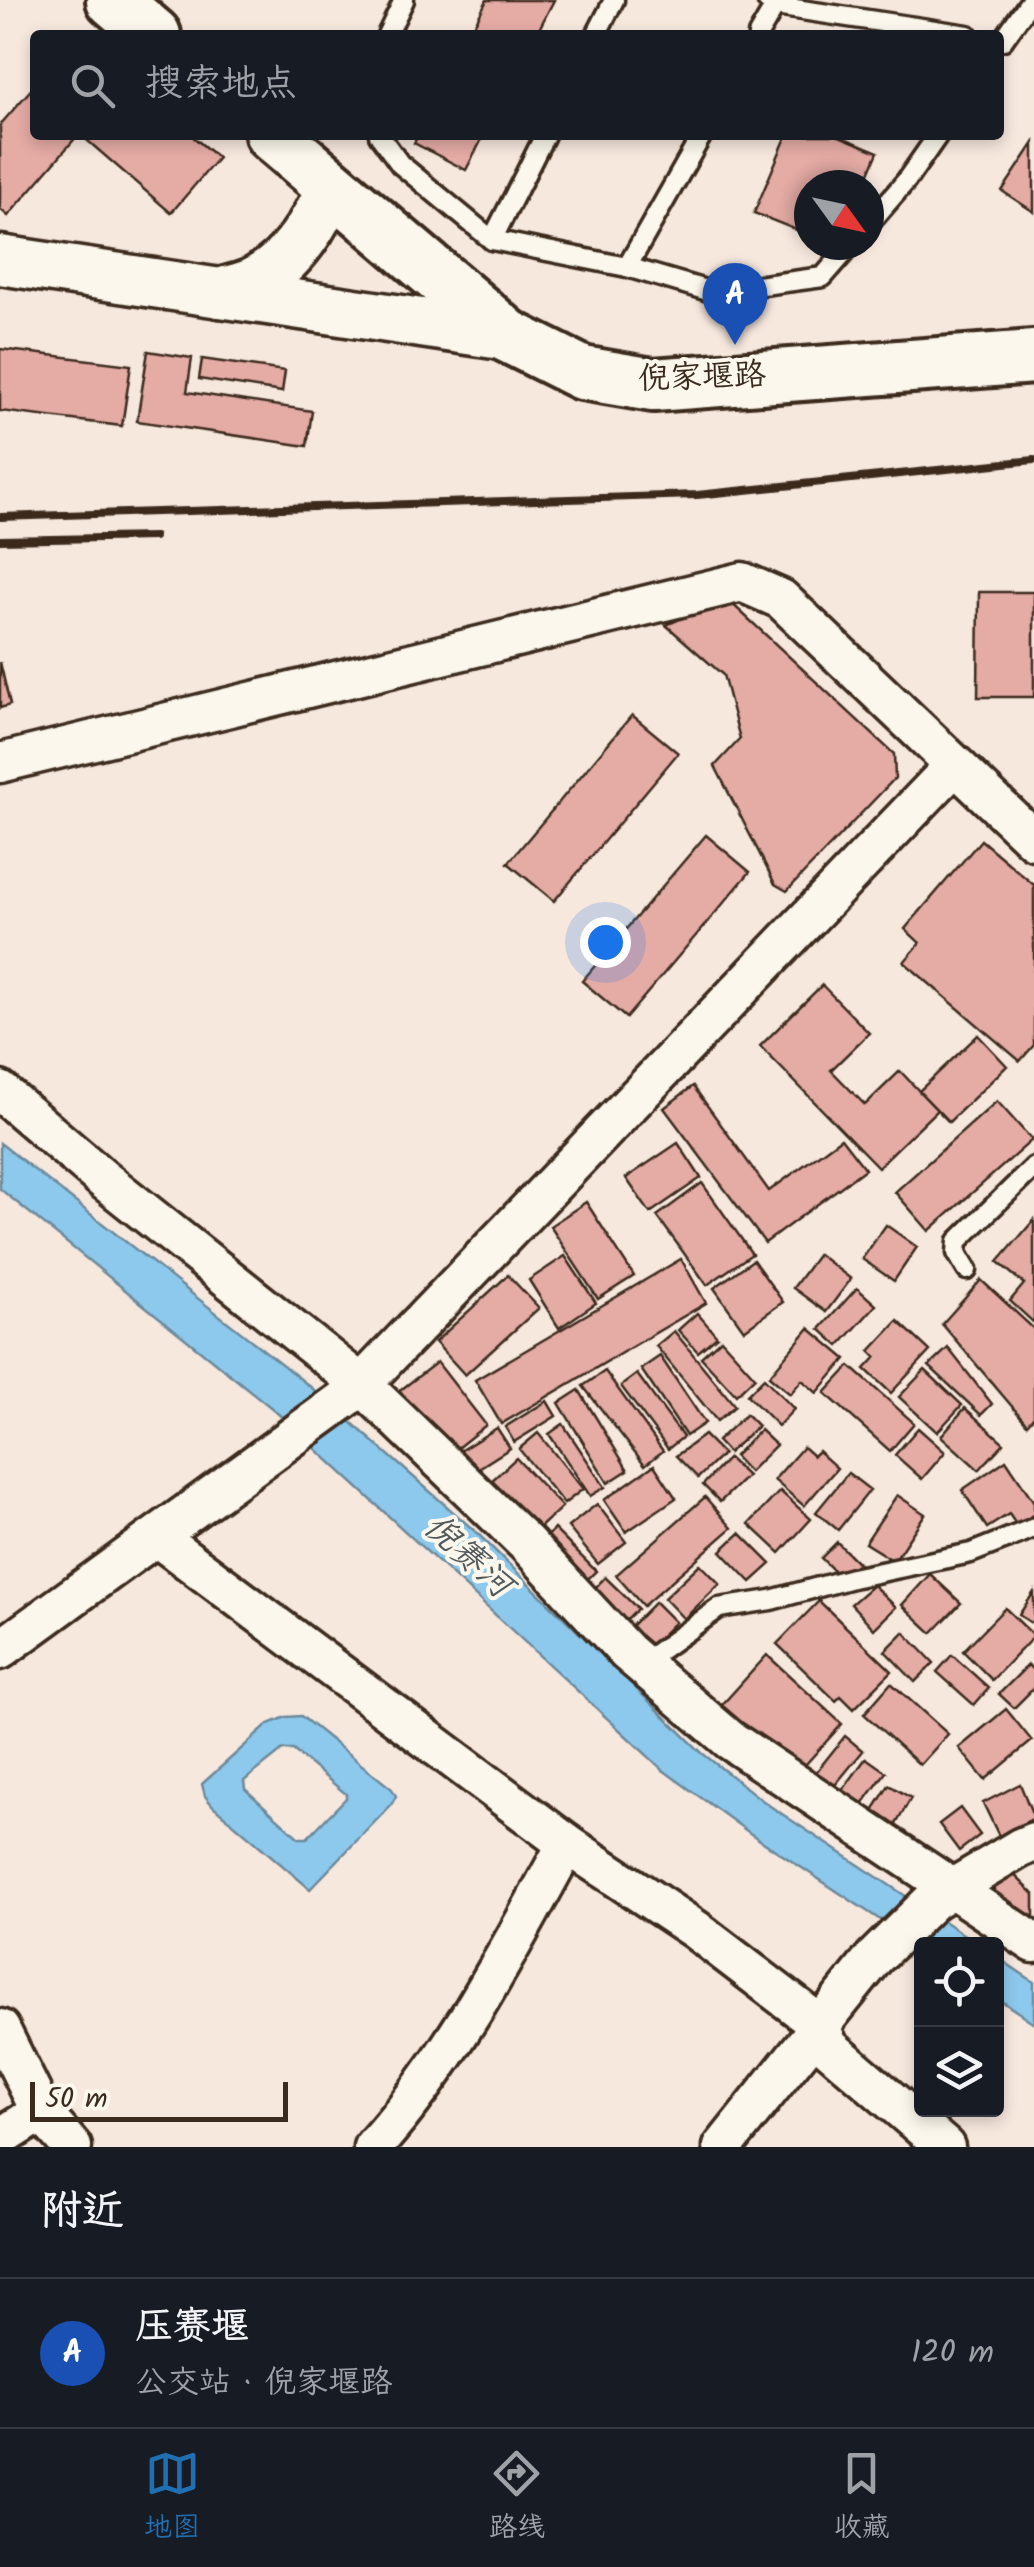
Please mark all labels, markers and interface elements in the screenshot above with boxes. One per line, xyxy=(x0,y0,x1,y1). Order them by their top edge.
search box xyxy=(30,30,1004,140)
text: 搜索地点 xyxy=(145,55,297,115)
icon: search xyxy=(65,58,120,113)
north arrow xyxy=(794,170,884,260)
pin: A xyxy=(702,262,768,345)
street label: 倪家堰路 xyxy=(637,350,767,406)
your location xyxy=(580,917,631,968)
water label: 倪赛河 xyxy=(409,1501,528,1616)
map controls xyxy=(914,1937,1004,2117)
button: locate xyxy=(914,1937,1004,2027)
button: layers xyxy=(914,2027,1004,2117)
scale bar xyxy=(30,2077,288,2122)
text: 50 m xyxy=(45,2077,108,2122)
text: 附近 xyxy=(40,2179,124,2246)
text: 压赛堰 xyxy=(135,2298,249,2358)
text: A xyxy=(62,2328,83,2379)
text: 120 m xyxy=(911,2328,994,2379)
text: 公交站 · 倪家堰路 xyxy=(135,2358,392,2409)
tab: 地图 xyxy=(144,2446,200,2551)
tab: 路线 xyxy=(489,2446,545,2551)
tab: 收藏 xyxy=(834,2446,890,2551)

